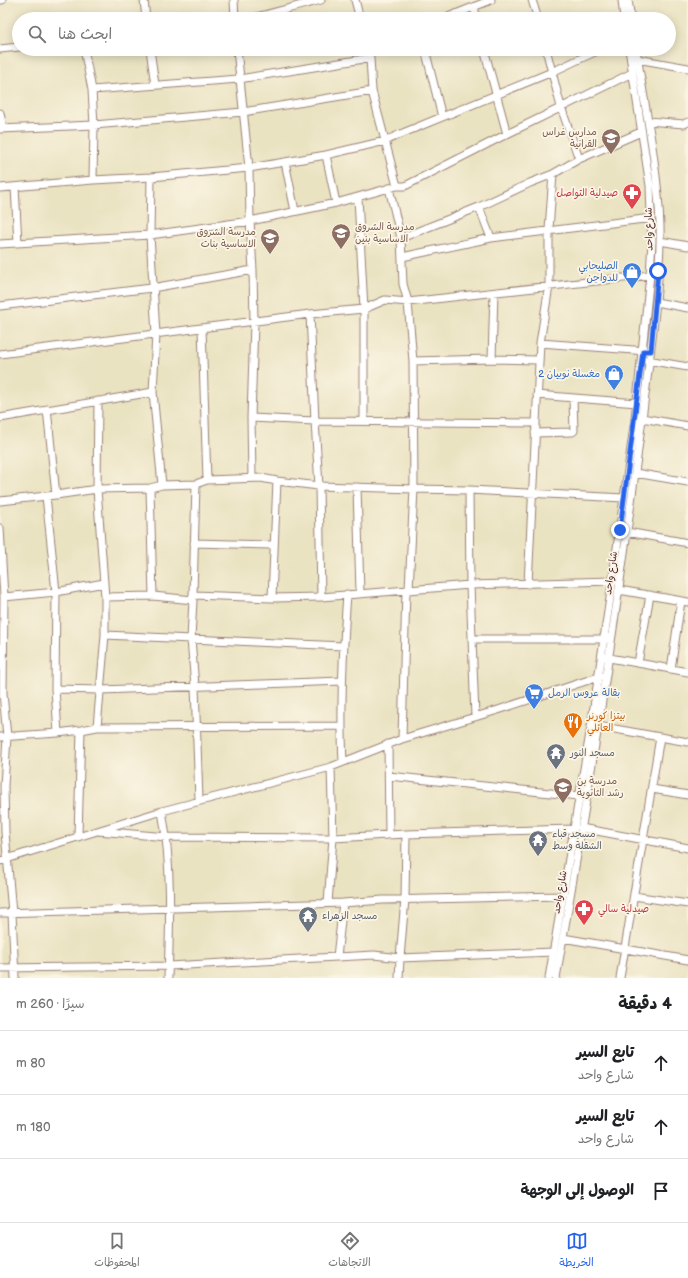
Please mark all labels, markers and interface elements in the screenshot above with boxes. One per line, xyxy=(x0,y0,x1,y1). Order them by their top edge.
search box xyxy=(12,12,676,56)
icon: search xyxy=(26,23,48,45)
text: ابحث هنا xyxy=(58,25,112,44)
place label: مدارس غراس القرانية xyxy=(542,126,597,150)
school or university icon: مدارس غراس القرانية xyxy=(600,127,622,155)
pharmacy icon: صيدلية التواصل xyxy=(621,182,643,210)
place label: صيدلية التواصل xyxy=(556,187,618,200)
street label: شارع واحد xyxy=(643,207,656,251)
place label: مدرسة الشروق الاساسية بنين xyxy=(355,221,415,245)
school or university icon: مدرسة الشروق الاساسية بنين xyxy=(330,222,352,250)
place label: مدرسة الشروق الاساسية بنات xyxy=(196,226,256,250)
school or university icon: مدرسة الشروق الاساسية بنات xyxy=(259,227,281,255)
place label: الصليحابي للدواجن xyxy=(579,260,618,284)
shop icon: الصليحابي للدواجن xyxy=(621,261,643,289)
route start xyxy=(649,262,667,280)
shop icon: مغسلة نوبيان 2 xyxy=(603,363,625,391)
place label: مغسلة نوبيان 2 xyxy=(538,368,600,380)
route end xyxy=(611,521,629,539)
street label: شارع واحد xyxy=(602,550,621,595)
supermarket icon: بقالة عروس الرمل xyxy=(523,682,545,710)
place label: بقالة عروس الرمل xyxy=(548,687,620,699)
place label: بيتزا كورنر العائلي xyxy=(586,710,626,737)
restaurant icon: بيتزا كورنر العائلي xyxy=(562,711,584,739)
temple icon: مسجد النور xyxy=(545,742,567,770)
place label: مسجد النور xyxy=(569,747,615,760)
place label: مدرسة بن رشد الثانوية xyxy=(577,775,624,800)
school or university icon: مدرسة بن رشد الثانوية xyxy=(552,776,574,804)
place label: مسجد قباء الشقلة وسط xyxy=(552,828,602,852)
temple icon: مسجد قباء الشقلة وسط xyxy=(527,829,549,857)
street label: شارع واحد xyxy=(550,869,571,915)
pharmacy icon: صيدلية سالي xyxy=(573,898,595,926)
place label: صيدلية سالي xyxy=(598,903,649,918)
temple icon: مسجد الزهراء xyxy=(297,905,319,933)
place label: مسجد الزهراء xyxy=(322,910,378,922)
text: 4 دقيقة xyxy=(618,994,672,1014)
text: سيرًا · 260 m xyxy=(16,996,85,1012)
text: تابع السير xyxy=(576,1043,634,1062)
icon: ahead xyxy=(650,1052,672,1074)
text: 80 m xyxy=(16,1055,46,1071)
text: شارع واحد xyxy=(578,1067,634,1083)
text: تابع السير xyxy=(576,1107,634,1126)
icon: ahead xyxy=(650,1116,672,1138)
text: 180 m xyxy=(16,1119,51,1135)
text: شارع واحد xyxy=(578,1131,634,1147)
icon: arrive xyxy=(650,1180,672,1202)
text: الوصول إلى الوجهة xyxy=(520,1181,634,1200)
tab: المحفوظات xyxy=(94,1230,140,1272)
tab: الاتجاهات xyxy=(328,1230,371,1272)
tab: الخريطة xyxy=(559,1230,594,1272)

